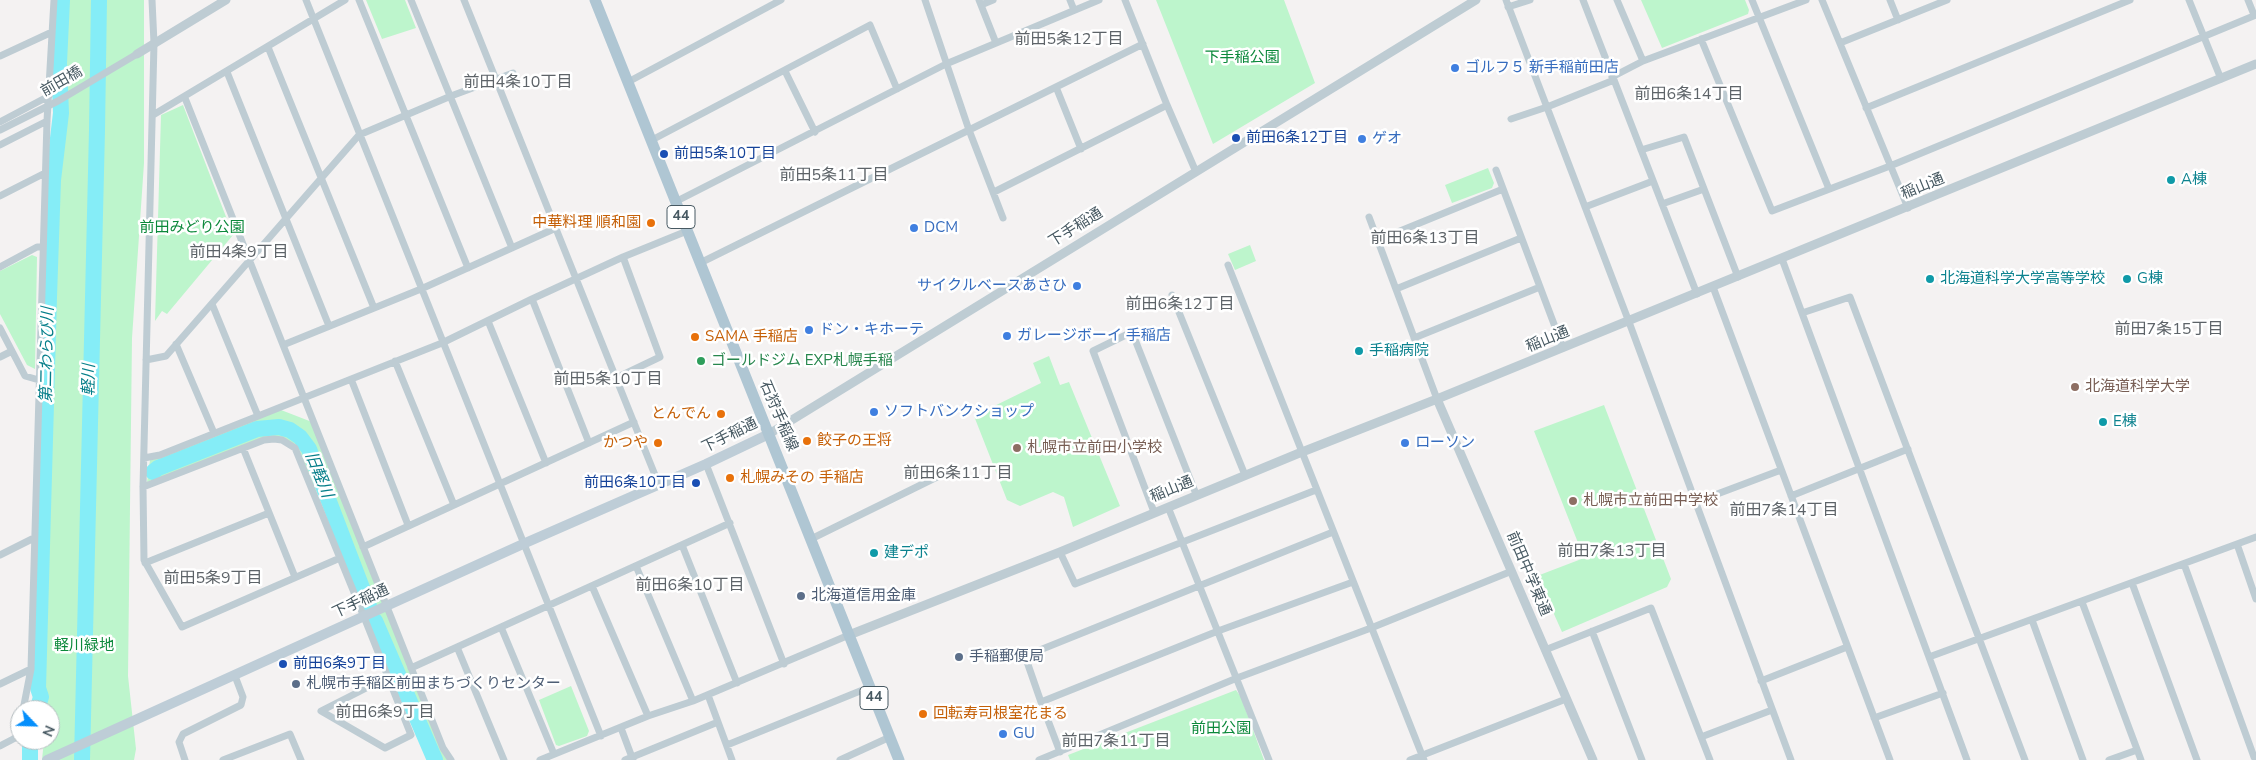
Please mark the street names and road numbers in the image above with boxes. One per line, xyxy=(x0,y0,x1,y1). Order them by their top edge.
street label: 前田橋 xyxy=(38,63,86,101)
street label: 稲山通 xyxy=(1899,170,1947,204)
street label: 下手稲通 xyxy=(1046,204,1106,252)
road number: 44 xyxy=(667,206,695,228)
street label: 稲山通 xyxy=(1524,323,1572,357)
street label: 石狩手稲線 xyxy=(755,378,801,454)
street label: 下手稲通 xyxy=(699,415,761,457)
street label: 稲山通 xyxy=(1148,473,1196,507)
street label: 前田中学東通 xyxy=(1502,529,1554,619)
street label: 下手稲通 xyxy=(330,581,392,623)
road number: 44 xyxy=(860,686,888,710)

